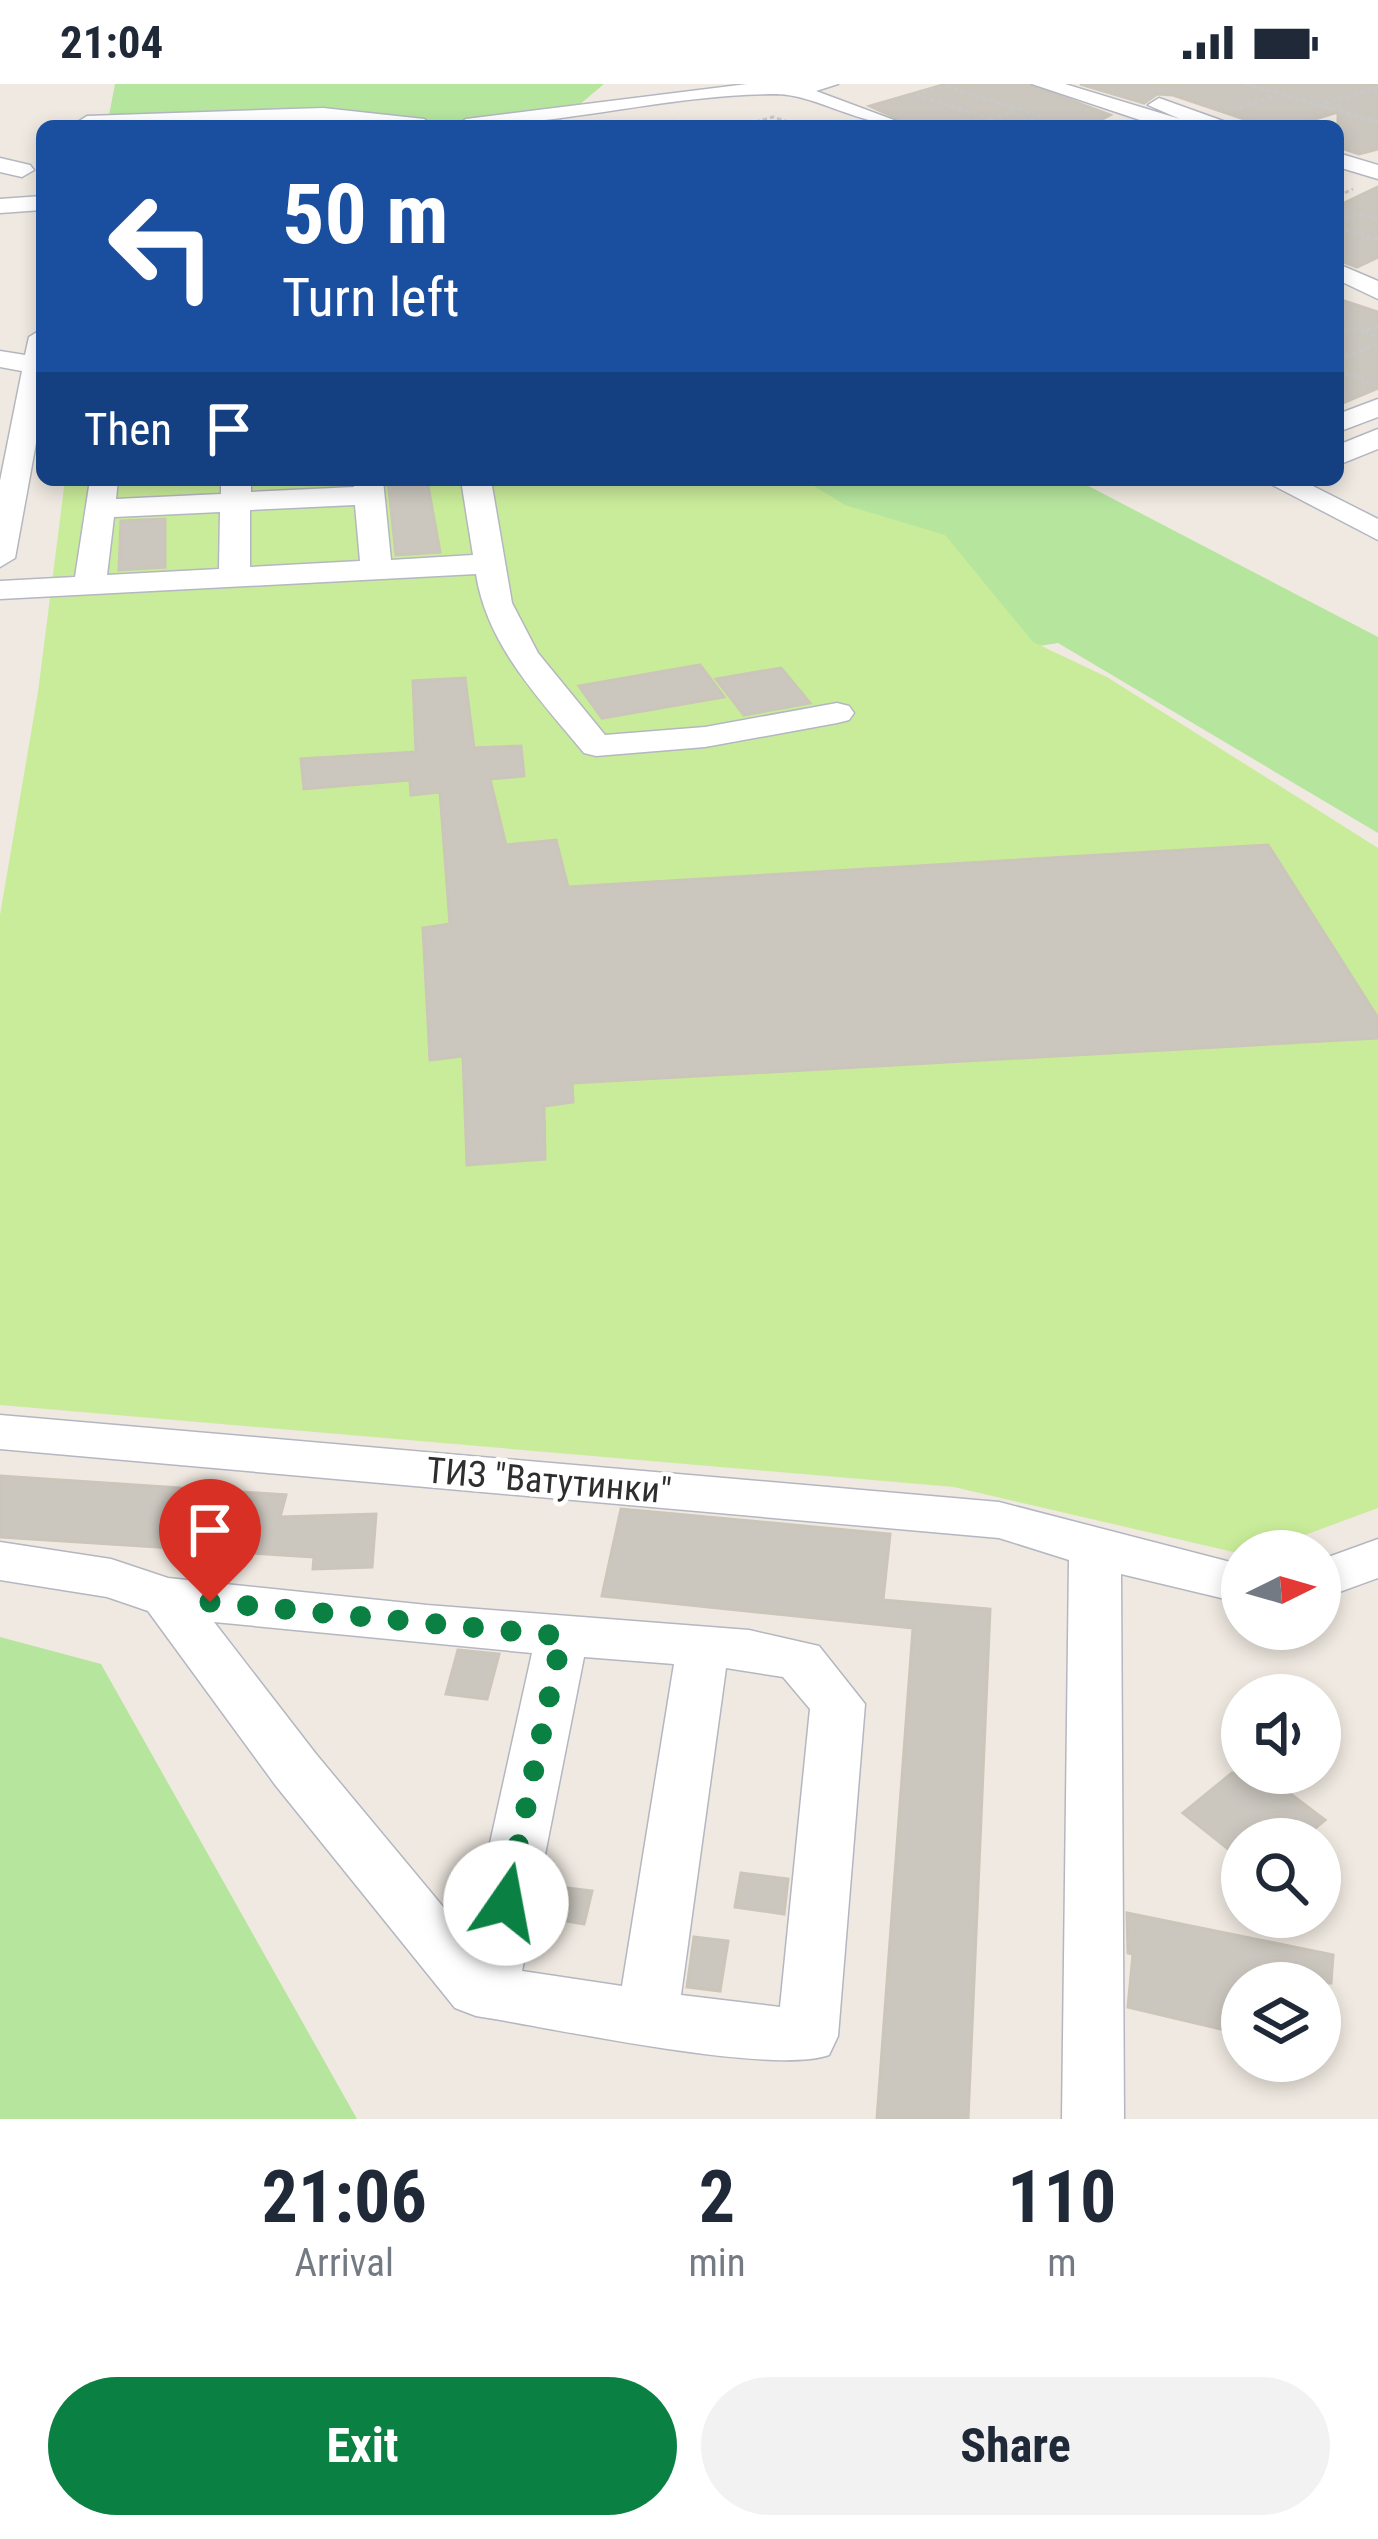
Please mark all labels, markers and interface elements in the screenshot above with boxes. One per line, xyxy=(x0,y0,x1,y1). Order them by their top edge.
text: 21:04 xyxy=(60,16,163,69)
text: 50 m xyxy=(282,165,449,264)
icon: left xyxy=(84,168,240,324)
text: Turn left xyxy=(282,266,459,329)
icon: arrive xyxy=(196,396,262,462)
text: Then xyxy=(84,403,172,456)
street label: ТИЗ "Ватутинки" xyxy=(425,1449,673,1513)
pin xyxy=(159,1479,261,1602)
icon: arrive xyxy=(177,1497,243,1563)
north arrow xyxy=(1221,1530,1341,1650)
map controls xyxy=(1221,1530,1341,2082)
button: sound xyxy=(1221,1674,1341,1794)
button: search xyxy=(1221,1818,1341,1938)
position arrow xyxy=(443,1840,569,1966)
button: layers xyxy=(1221,1962,1341,2082)
text: 21:06 xyxy=(262,2155,427,2240)
text: 2 xyxy=(699,2155,735,2240)
text: 110 xyxy=(1007,2155,1116,2240)
text: Arrival xyxy=(295,2240,394,2286)
text: min xyxy=(688,2240,746,2286)
text: m xyxy=(1047,2240,1077,2286)
button: Exit xyxy=(48,2377,677,2515)
button: Share xyxy=(701,2377,1330,2515)

